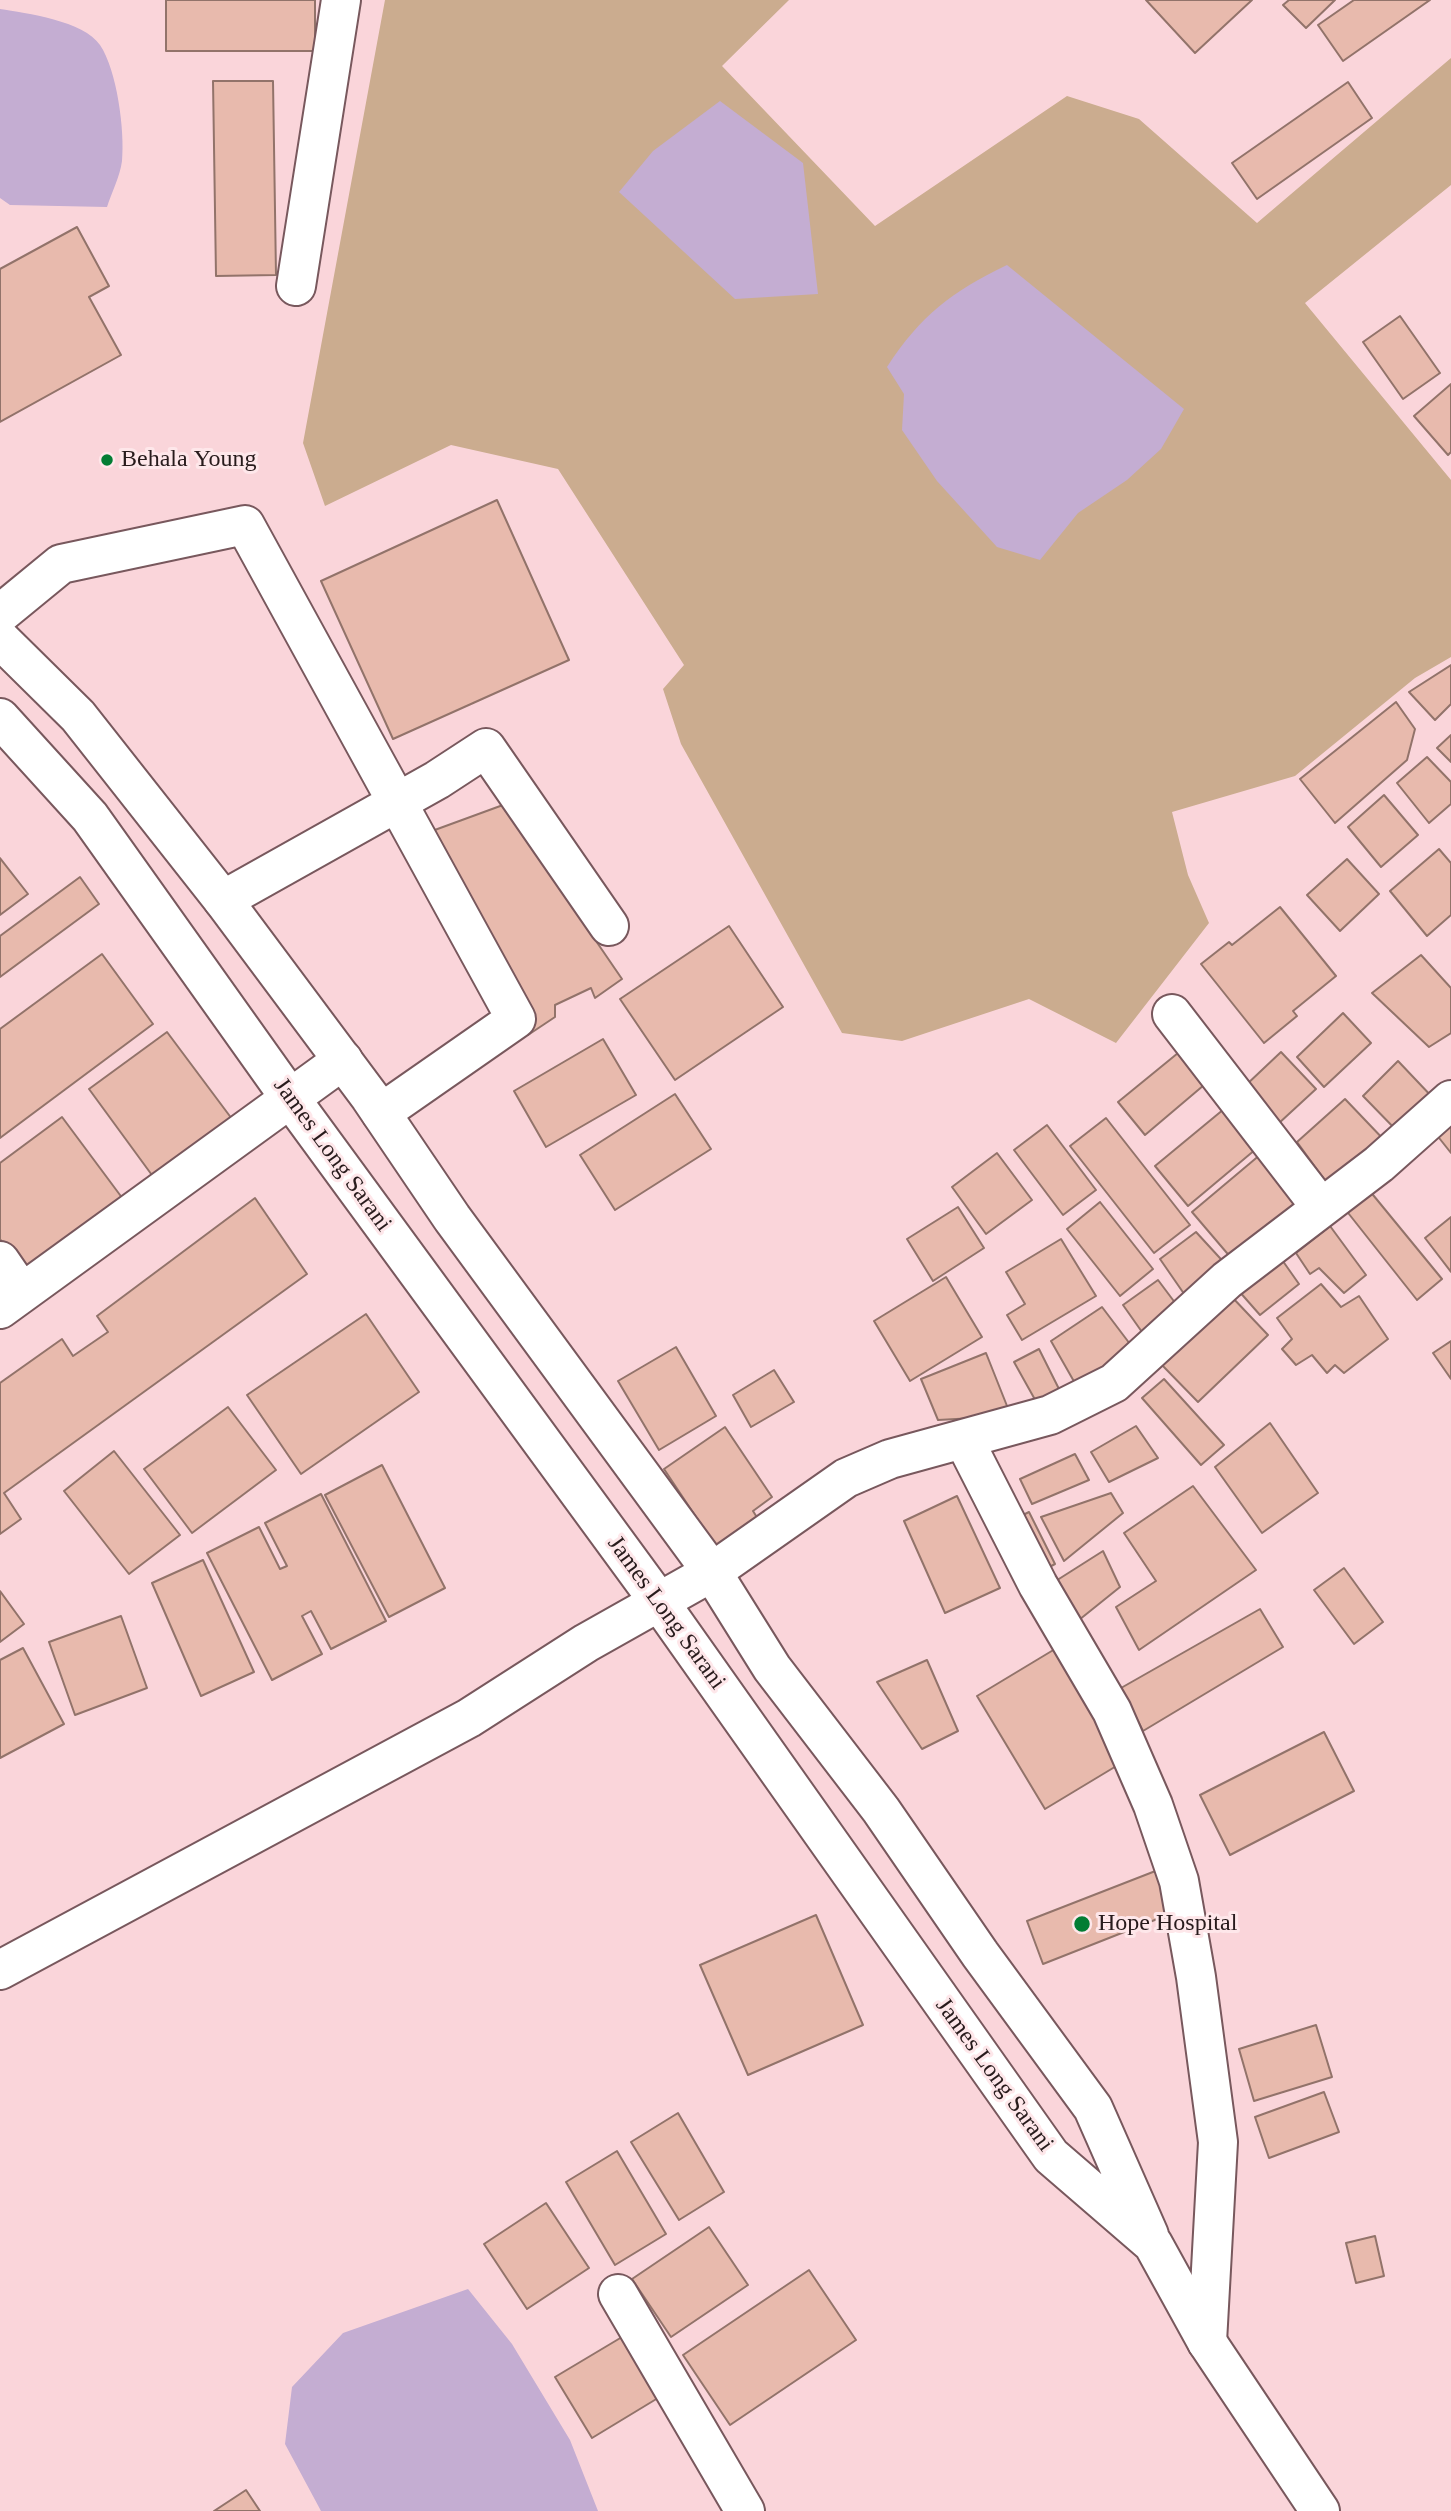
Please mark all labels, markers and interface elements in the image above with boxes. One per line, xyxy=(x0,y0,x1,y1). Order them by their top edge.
place label: Behala Young xyxy=(121,446,257,474)
marker: Behala Young xyxy=(99,452,115,468)
street label: James Long Sarani xyxy=(267,1073,397,1237)
street label: James Long Sarani xyxy=(601,1531,731,1695)
place label: Hope Hospital xyxy=(1098,1910,1237,1938)
marker: Hope Hospital xyxy=(1072,1914,1092,1934)
street label: James Long Sarani xyxy=(929,1993,1059,2157)

